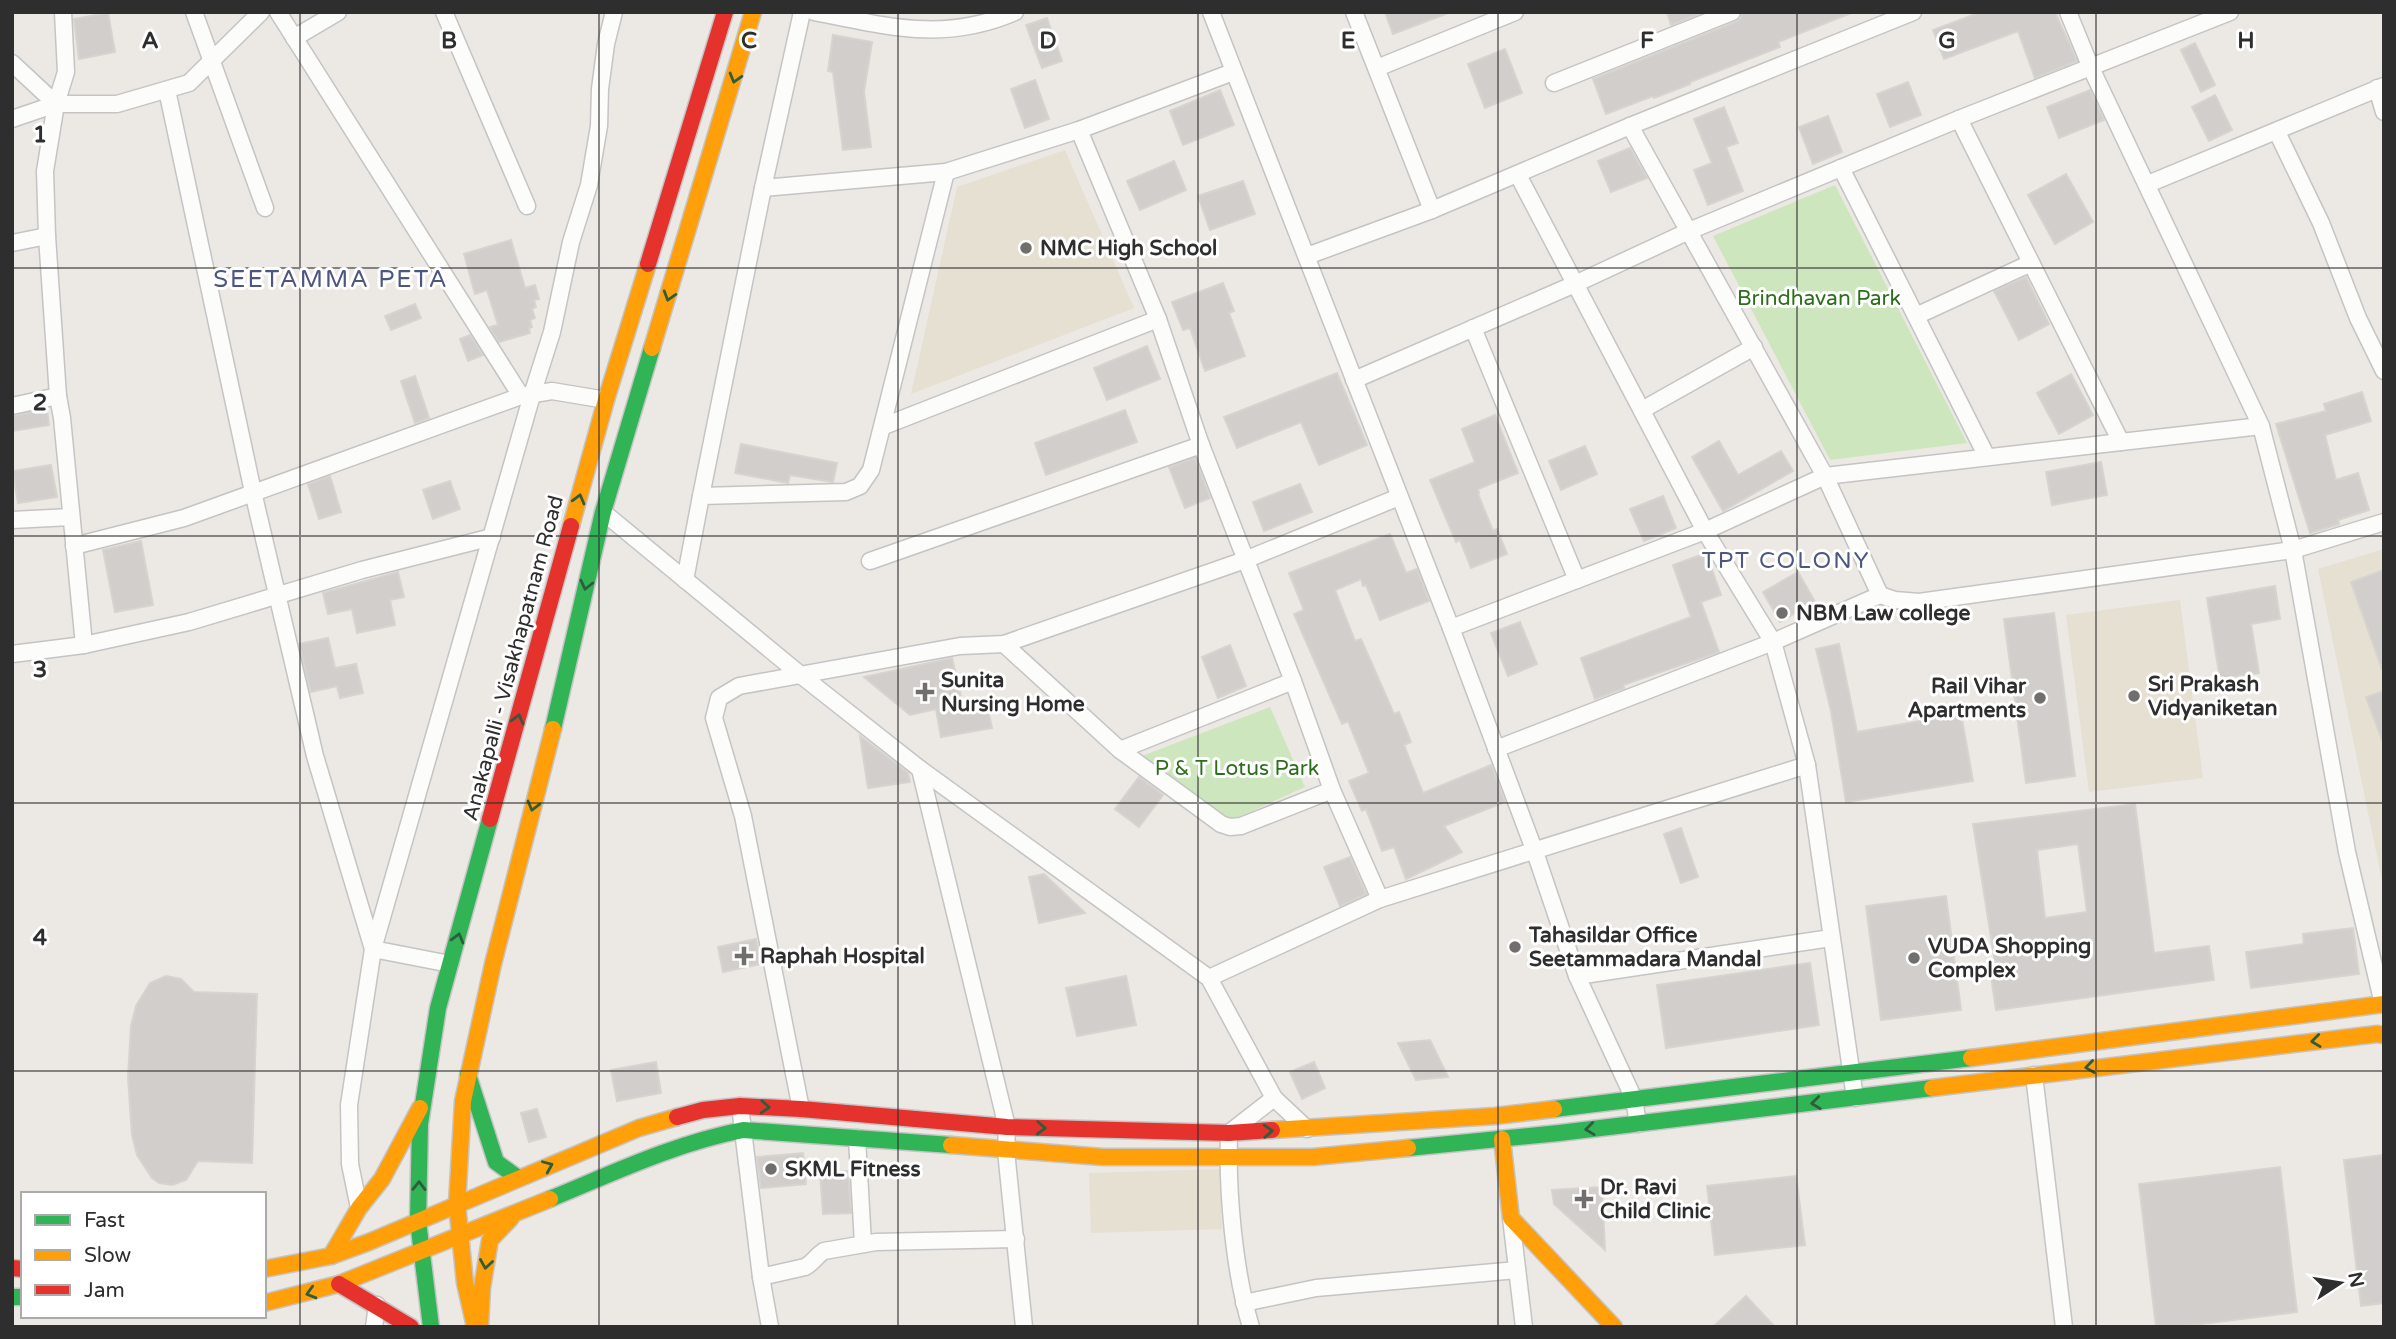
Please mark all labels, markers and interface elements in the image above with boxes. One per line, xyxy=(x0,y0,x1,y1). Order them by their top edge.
text: A xyxy=(141,27,159,55)
text: B xyxy=(441,27,457,55)
text: C xyxy=(741,27,757,55)
text: D xyxy=(1039,27,1057,55)
text: E xyxy=(1341,27,1355,55)
text: F xyxy=(1640,27,1654,55)
text: G xyxy=(1938,27,1956,55)
text: H xyxy=(2237,27,2255,55)
one-way arrow xyxy=(729,72,743,84)
text: 1 xyxy=(33,121,47,149)
place label: NMC High School xyxy=(1040,236,1217,261)
marker: NMC High School xyxy=(1018,240,1034,256)
district label: SEETAMMA PETA xyxy=(213,265,449,294)
park label: Brindhavan Park xyxy=(1737,286,1901,311)
one-way arrow xyxy=(663,289,677,301)
text: 2 xyxy=(33,389,47,417)
street label: Anakapalli - Visakhapatnam Road xyxy=(458,493,569,824)
one-way arrow xyxy=(571,494,585,506)
district label: TPT COLONY xyxy=(1702,547,1870,575)
one-way arrow xyxy=(580,579,595,591)
place label: NBM Law college xyxy=(1796,601,1970,626)
marker: NBM Law college xyxy=(1774,605,1790,621)
text: 3 xyxy=(33,656,47,684)
place label: Sunita Nursing Home xyxy=(941,668,1085,717)
place label: Sri Prakash Vidyaniketan xyxy=(2148,672,2278,721)
place label: Rail Vihar Apartments xyxy=(1908,674,2027,723)
marker: Sunita Nursing Home xyxy=(915,682,935,702)
marker: Sri Prakash Vidyaniketan xyxy=(2126,688,2142,704)
marker: Rail Vihar Apartments xyxy=(2032,690,2048,706)
one-way arrow xyxy=(510,713,525,725)
park label: P & T Lotus Park xyxy=(1155,756,1319,781)
one-way arrow xyxy=(527,800,541,812)
place label: Tahasildar Office Seetammadara Mandal xyxy=(1528,923,1761,972)
text: 4 xyxy=(33,924,48,952)
one-way arrow xyxy=(449,932,464,944)
place label: VUDA Shopping Complex xyxy=(1928,934,2091,983)
marker: Tahasildar Office Seetammadara Mandal xyxy=(1507,939,1523,955)
place label: Raphah Hospital xyxy=(760,944,925,969)
marker: Raphah Hospital xyxy=(734,946,754,966)
marker: VUDA Shopping Complex xyxy=(1906,950,1922,966)
one-way arrow xyxy=(2310,1033,2322,1048)
one-way arrow xyxy=(2084,1059,2096,1074)
one-way arrow xyxy=(1810,1095,1822,1110)
one-way arrow xyxy=(760,1100,771,1115)
one-way arrow xyxy=(1036,1120,1047,1135)
one-way arrow xyxy=(1584,1122,1596,1137)
one-way arrow xyxy=(1263,1124,1274,1139)
place label: SKML Fitness xyxy=(785,1157,920,1182)
one-way arrow xyxy=(541,1160,553,1174)
marker: SKML Fitness xyxy=(763,1161,779,1177)
place label: Dr. Ravi Child Clinic xyxy=(1600,1175,1711,1224)
one-way arrow xyxy=(411,1180,426,1191)
marker: Dr. Ravi Child Clinic xyxy=(1574,1189,1594,1209)
legend xyxy=(21,1192,266,1318)
text: Fast xyxy=(84,1208,125,1233)
text: Slow xyxy=(84,1243,132,1268)
north arrow xyxy=(2305,1248,2375,1318)
one-way arrow xyxy=(479,1258,494,1270)
text: N xyxy=(2343,1270,2368,1289)
text: Jam xyxy=(84,1278,125,1303)
one-way arrow xyxy=(305,1284,317,1299)

